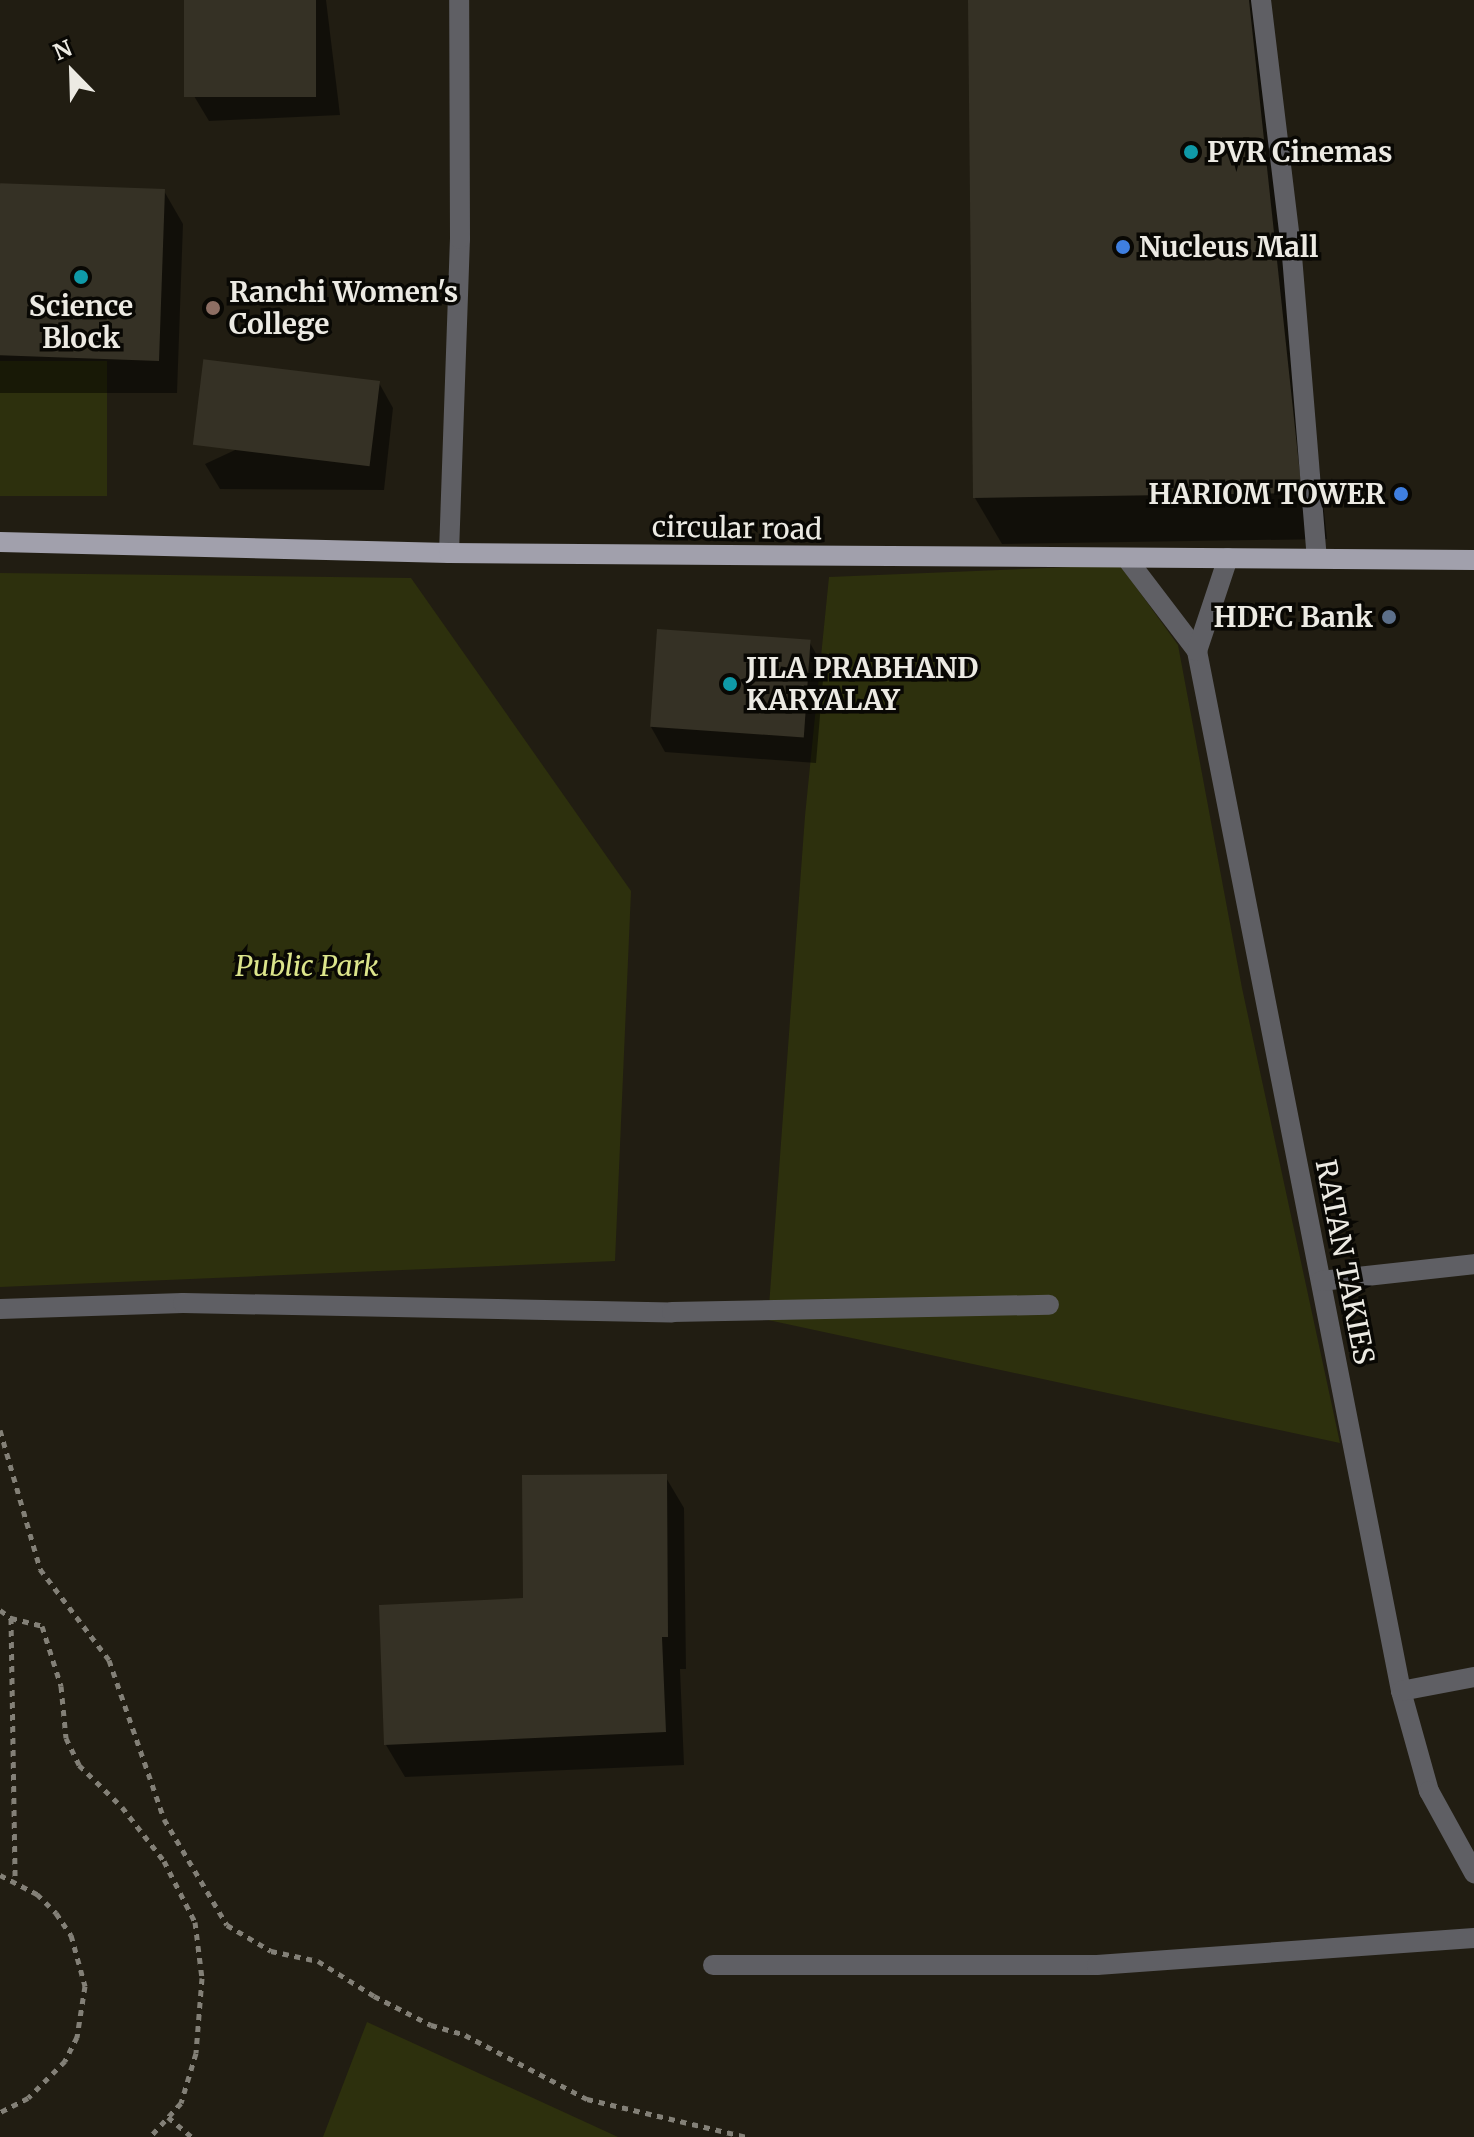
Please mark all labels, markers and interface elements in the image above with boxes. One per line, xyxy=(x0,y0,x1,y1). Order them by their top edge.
north arrow xyxy=(32,32,112,112)
text: N xyxy=(49,34,76,66)
place label: PVR Cinemas xyxy=(1207,135,1392,169)
marker: PVR Cinemas xyxy=(1182,143,1200,161)
place label: Nucleus Mall xyxy=(1139,230,1318,264)
marker: Nucleus Mall xyxy=(1114,238,1132,256)
marker: Science Block xyxy=(72,268,90,286)
place label: Ranchi Women's College xyxy=(229,275,458,341)
place label: Science Block xyxy=(29,289,133,355)
marker: Ranchi Women's College xyxy=(204,299,222,317)
place label: HARIOM TOWER xyxy=(1148,477,1385,511)
marker: HARIOM TOWER xyxy=(1392,485,1410,503)
street label: circular road xyxy=(652,510,822,546)
place label: HDFC Bank xyxy=(1214,600,1373,634)
marker: HDFC Bank xyxy=(1380,608,1398,626)
place label: JILA PRABHAND KARYALAY xyxy=(746,651,978,717)
marker: JILA PRABHAND KARYALAY xyxy=(721,675,739,693)
park label: Public Park xyxy=(235,949,379,983)
street label: RATAN TAKIES xyxy=(1309,1157,1381,1367)

